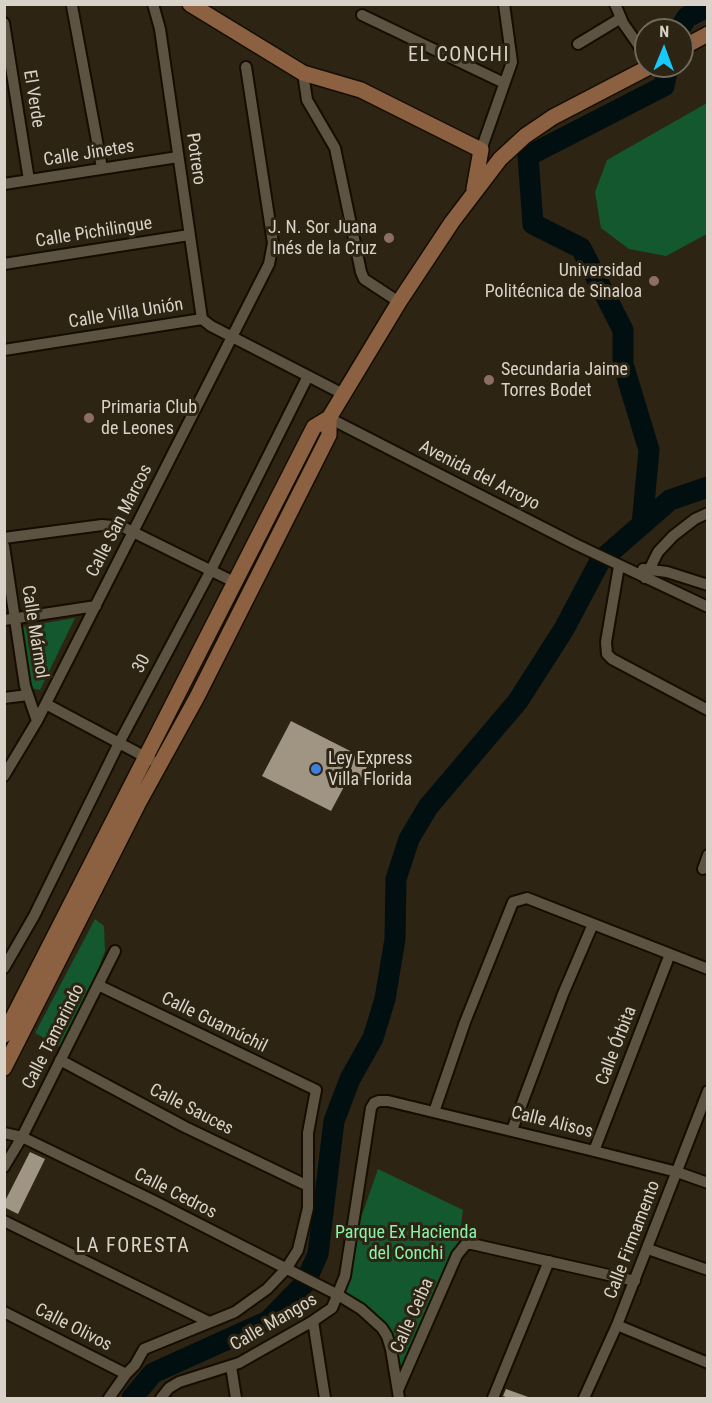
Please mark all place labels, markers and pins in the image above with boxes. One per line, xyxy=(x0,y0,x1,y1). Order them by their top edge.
place label: J. N. Sor Juana Inés de la Cruz xyxy=(268,217,377,260)
marker: J. N. Sor Juana Inés de la Cruz xyxy=(382,231,396,245)
place label: Universidad Politécnica de Sinaloa xyxy=(485,260,642,302)
marker: Universidad Politécnica de Sinaloa xyxy=(647,274,661,288)
place label: Secundaria Jaime Torres Bodet xyxy=(501,359,628,401)
marker: Secundaria Jaime Torres Bodet xyxy=(482,373,496,387)
place label: Primaria Club de Leones xyxy=(101,397,197,440)
marker: Primaria Club de Leones xyxy=(82,411,96,425)
place label: Ley Express Villa Florida xyxy=(328,748,412,790)
marker: Ley Express Villa Florida xyxy=(309,762,323,776)

